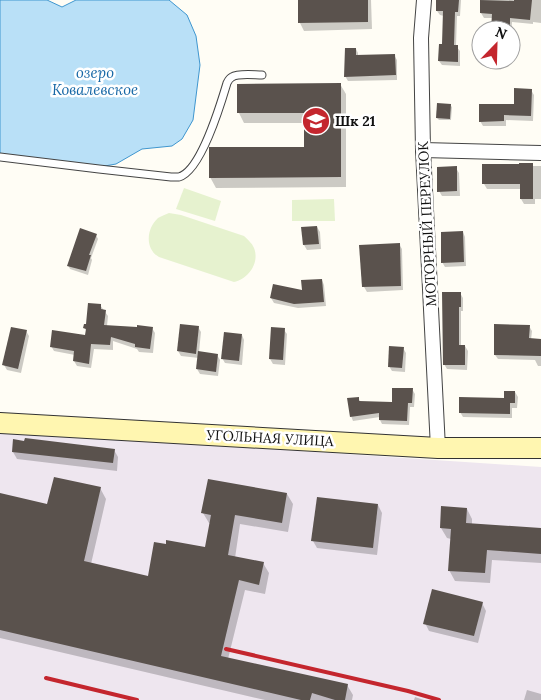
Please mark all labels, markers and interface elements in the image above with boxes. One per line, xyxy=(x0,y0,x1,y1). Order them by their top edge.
north arrow xyxy=(471,20,521,70)
text: N xyxy=(493,23,510,44)
water label: озеро Ковалевское xyxy=(52,63,138,99)
school or university icon: Шк 21 xyxy=(301,106,331,136)
place label: Шк 21 xyxy=(335,112,376,130)
street label: МОТОРНЫЙ ПЕРЕУЛОК xyxy=(414,140,440,307)
street label: УГОЛЬНАЯ УЛИЦА xyxy=(205,426,334,450)

